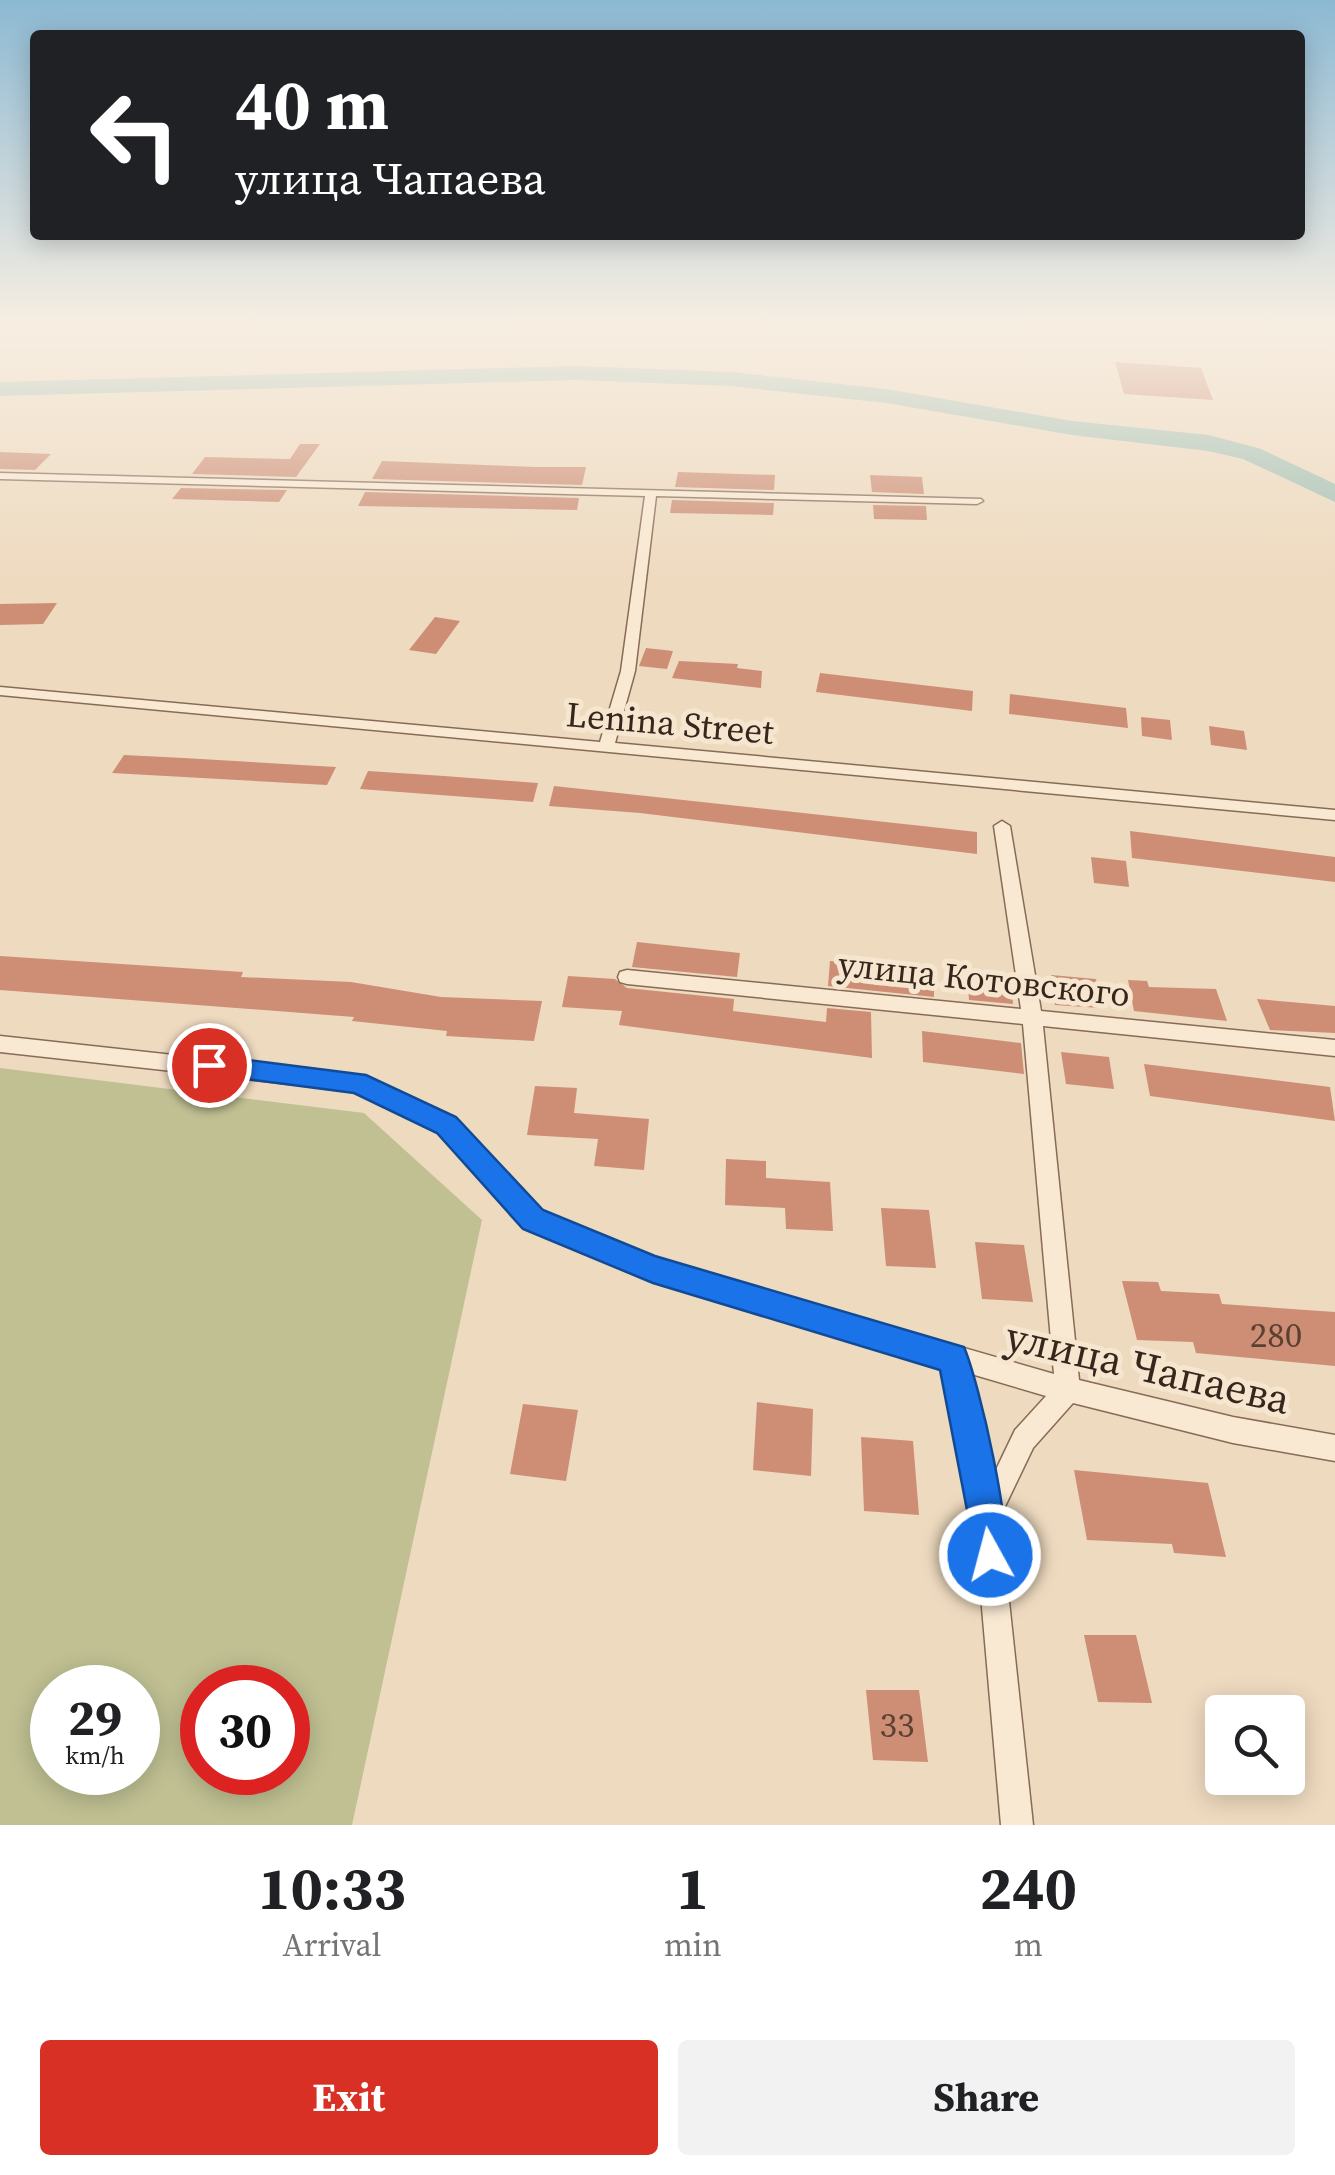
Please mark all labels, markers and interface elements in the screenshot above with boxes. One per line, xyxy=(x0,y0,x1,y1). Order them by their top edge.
text: 40 m xyxy=(235,56,389,152)
icon: left xyxy=(70,70,200,200)
text: улица Чапаева xyxy=(235,147,546,209)
street label: Lenina Street xyxy=(564,690,776,756)
street label: улица Котовского xyxy=(836,940,1132,1018)
pin xyxy=(167,1023,252,1108)
icon: arrive xyxy=(182,1038,237,1093)
street label: улица Чапаева xyxy=(1000,1306,1296,1428)
house number: 280 xyxy=(1250,1311,1302,1359)
position arrow xyxy=(938,1503,1042,1607)
speed limit sign: 30 xyxy=(180,1665,310,1795)
text: 29 xyxy=(68,1683,122,1752)
map controls xyxy=(1205,1695,1305,1795)
button: search xyxy=(1205,1695,1305,1795)
house number: 33 xyxy=(879,1701,915,1749)
text: km/h xyxy=(65,1738,125,1772)
text: 10:33 xyxy=(258,1847,406,1929)
text: 1 xyxy=(676,1847,709,1929)
text: 240 xyxy=(980,1847,1077,1929)
text: Arrival xyxy=(283,1923,381,1967)
text: min xyxy=(664,1923,722,1967)
text: m xyxy=(1014,1923,1043,1967)
button: Exit xyxy=(40,2040,658,2155)
button: Share xyxy=(678,2040,1295,2155)

